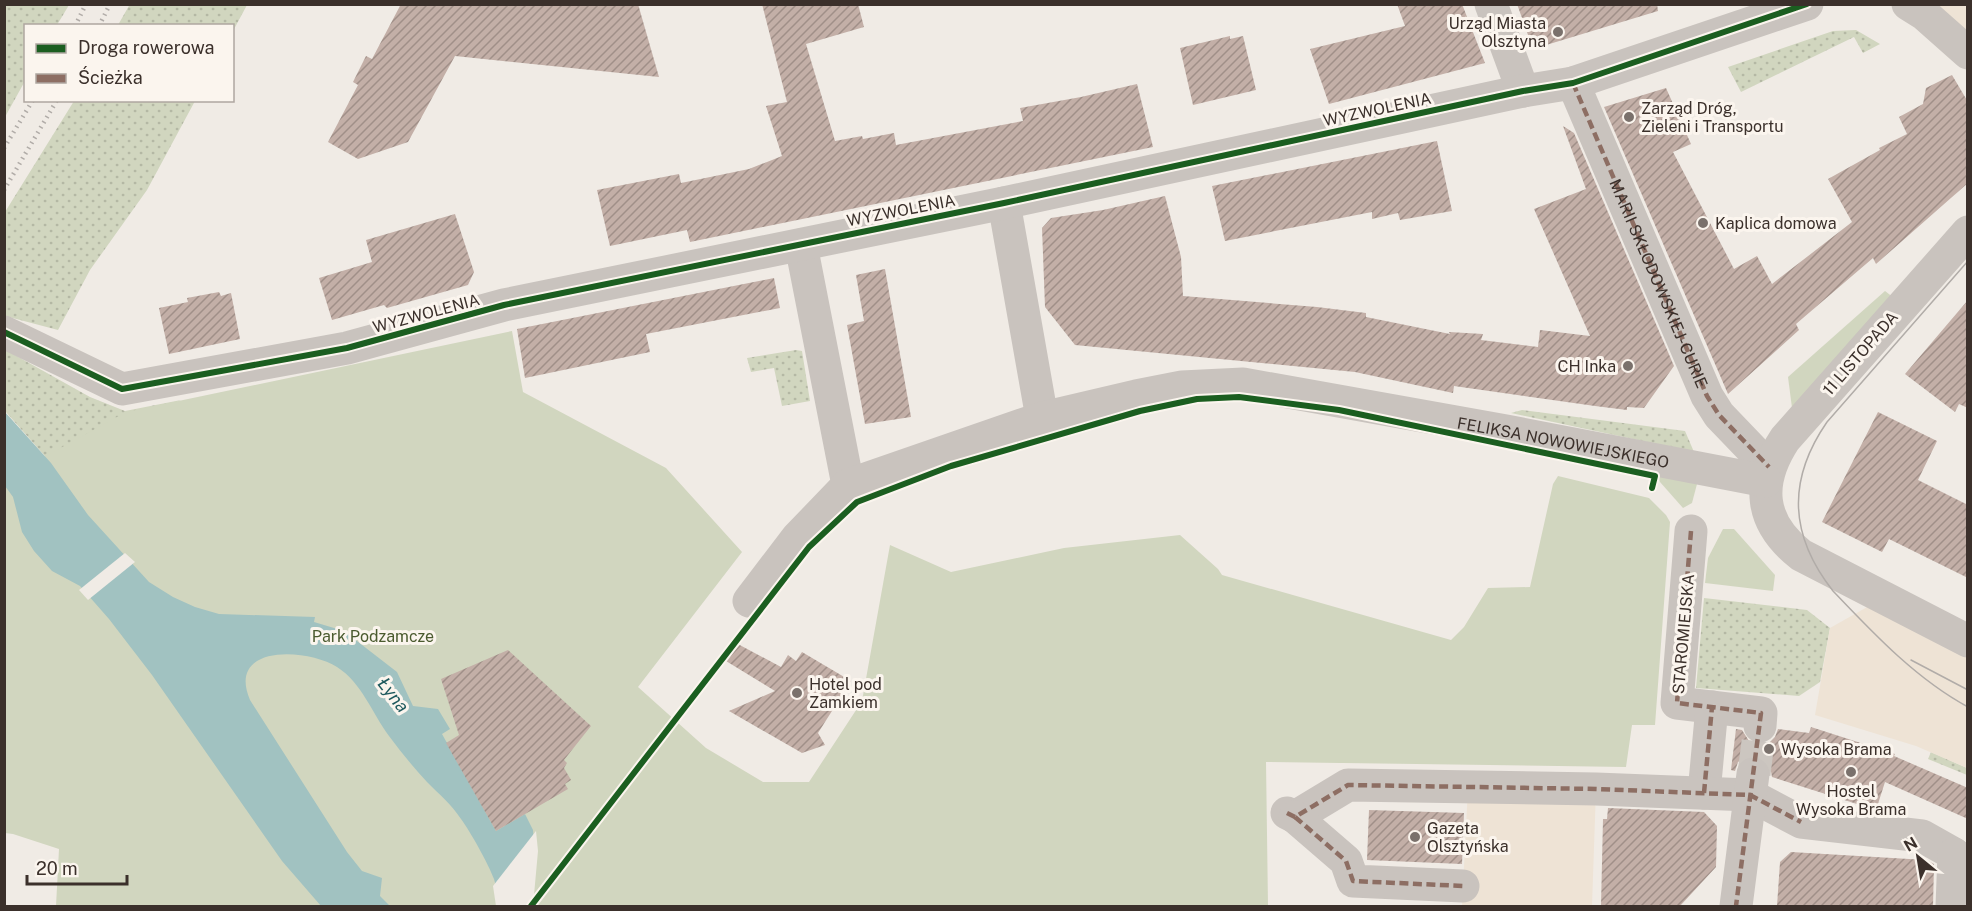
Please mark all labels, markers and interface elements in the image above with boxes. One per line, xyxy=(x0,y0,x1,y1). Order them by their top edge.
place label: Urząd Miasta Olsztyna xyxy=(1449,14,1546,51)
legend xyxy=(24,24,234,102)
marker: Urząd Miasta Olsztyna xyxy=(1551,25,1565,39)
text: Droga rowerowa xyxy=(78,37,214,58)
text: Ścieżka xyxy=(78,66,143,88)
street label: WYZWOLENIA xyxy=(1321,89,1433,130)
place label: Zarząd Dróg, Zieleni i Transportu xyxy=(1641,99,1783,136)
marker: Zarząd Dróg, Zieleni i Transportu xyxy=(1622,110,1636,124)
street label: MARII SKŁODOWSKIEJ-CURIE xyxy=(1605,176,1711,391)
street label: WYZWOLENIA xyxy=(845,191,957,230)
place label: Kaplica domowa xyxy=(1715,214,1837,233)
marker: Kaplica domowa xyxy=(1696,216,1710,230)
street label: WYZWOLENIA xyxy=(371,290,482,337)
street label: 11 LISTOPADA xyxy=(1819,308,1902,399)
place label: CH Inka xyxy=(1557,357,1616,376)
marker: CH Inka xyxy=(1621,359,1635,373)
street label: FELIKSA NOWOWIEJSKIEGO xyxy=(1456,413,1671,472)
street label: STAROMIEJSKA xyxy=(1669,573,1698,695)
park label: Park Podzamcze xyxy=(312,627,434,646)
water label: Łyna xyxy=(373,673,414,716)
place label: Hotel pod Zamkiem xyxy=(809,675,882,712)
marker: Hotel pod Zamkiem xyxy=(790,686,804,700)
place label: Wysoka Brama xyxy=(1781,740,1892,759)
marker: Wysoka Brama xyxy=(1762,742,1776,756)
marker: Hostel Wysoka Brama xyxy=(1844,765,1858,779)
place label: Hostel Wysoka Brama xyxy=(1796,782,1906,819)
place label: Gazeta Olsztyńska xyxy=(1427,819,1509,856)
north arrow xyxy=(1888,827,1948,887)
marker: Gazeta Olsztyńska xyxy=(1408,830,1422,844)
text: N xyxy=(1901,833,1921,856)
scale bar xyxy=(27,848,128,886)
text: 20 m xyxy=(36,858,78,879)

